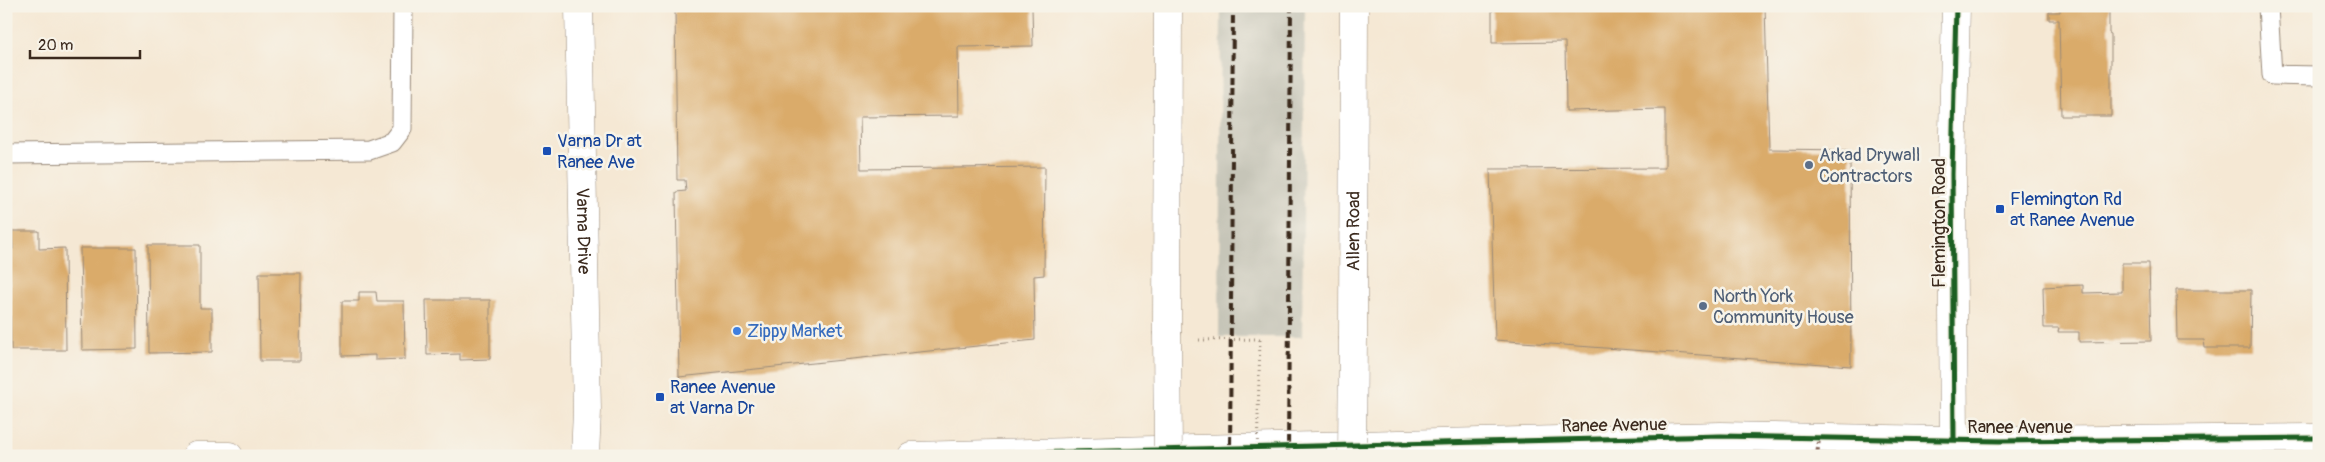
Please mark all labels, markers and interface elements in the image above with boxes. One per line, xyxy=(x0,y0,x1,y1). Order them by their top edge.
scale bar xyxy=(30,28,140,60)
text: 20 m xyxy=(38,36,73,55)
place label: Varna Dr at Ranee Ave xyxy=(557,130,642,174)
place label: Arkad Drywall Contractors xyxy=(1819,144,1920,188)
marker: Varna Dr at Ranee Ave xyxy=(541,145,553,157)
street label: Flemington Road xyxy=(1928,158,1951,288)
marker: Arkad Drywall Contractors xyxy=(1803,159,1815,171)
street label: Varna Drive xyxy=(571,187,595,275)
place label: Flemington Rd at Ranee Avenue xyxy=(2010,188,2135,232)
street label: Allen Road xyxy=(1342,191,1365,271)
marker: Flemington Rd at Ranee Avenue xyxy=(1994,203,2006,215)
place label: North York Community House xyxy=(1713,285,1854,329)
marker: North York Community House xyxy=(1697,300,1709,312)
place label: Zippy Market xyxy=(747,320,843,343)
marker: Zippy Market xyxy=(731,325,743,337)
place label: Ranee Avenue at Varna Dr xyxy=(670,376,776,420)
marker: Ranee Avenue at Varna Dr xyxy=(654,391,666,403)
street label: Ranee Avenue xyxy=(1561,413,1667,438)
street label: Ranee Avenue xyxy=(1967,416,2073,439)

